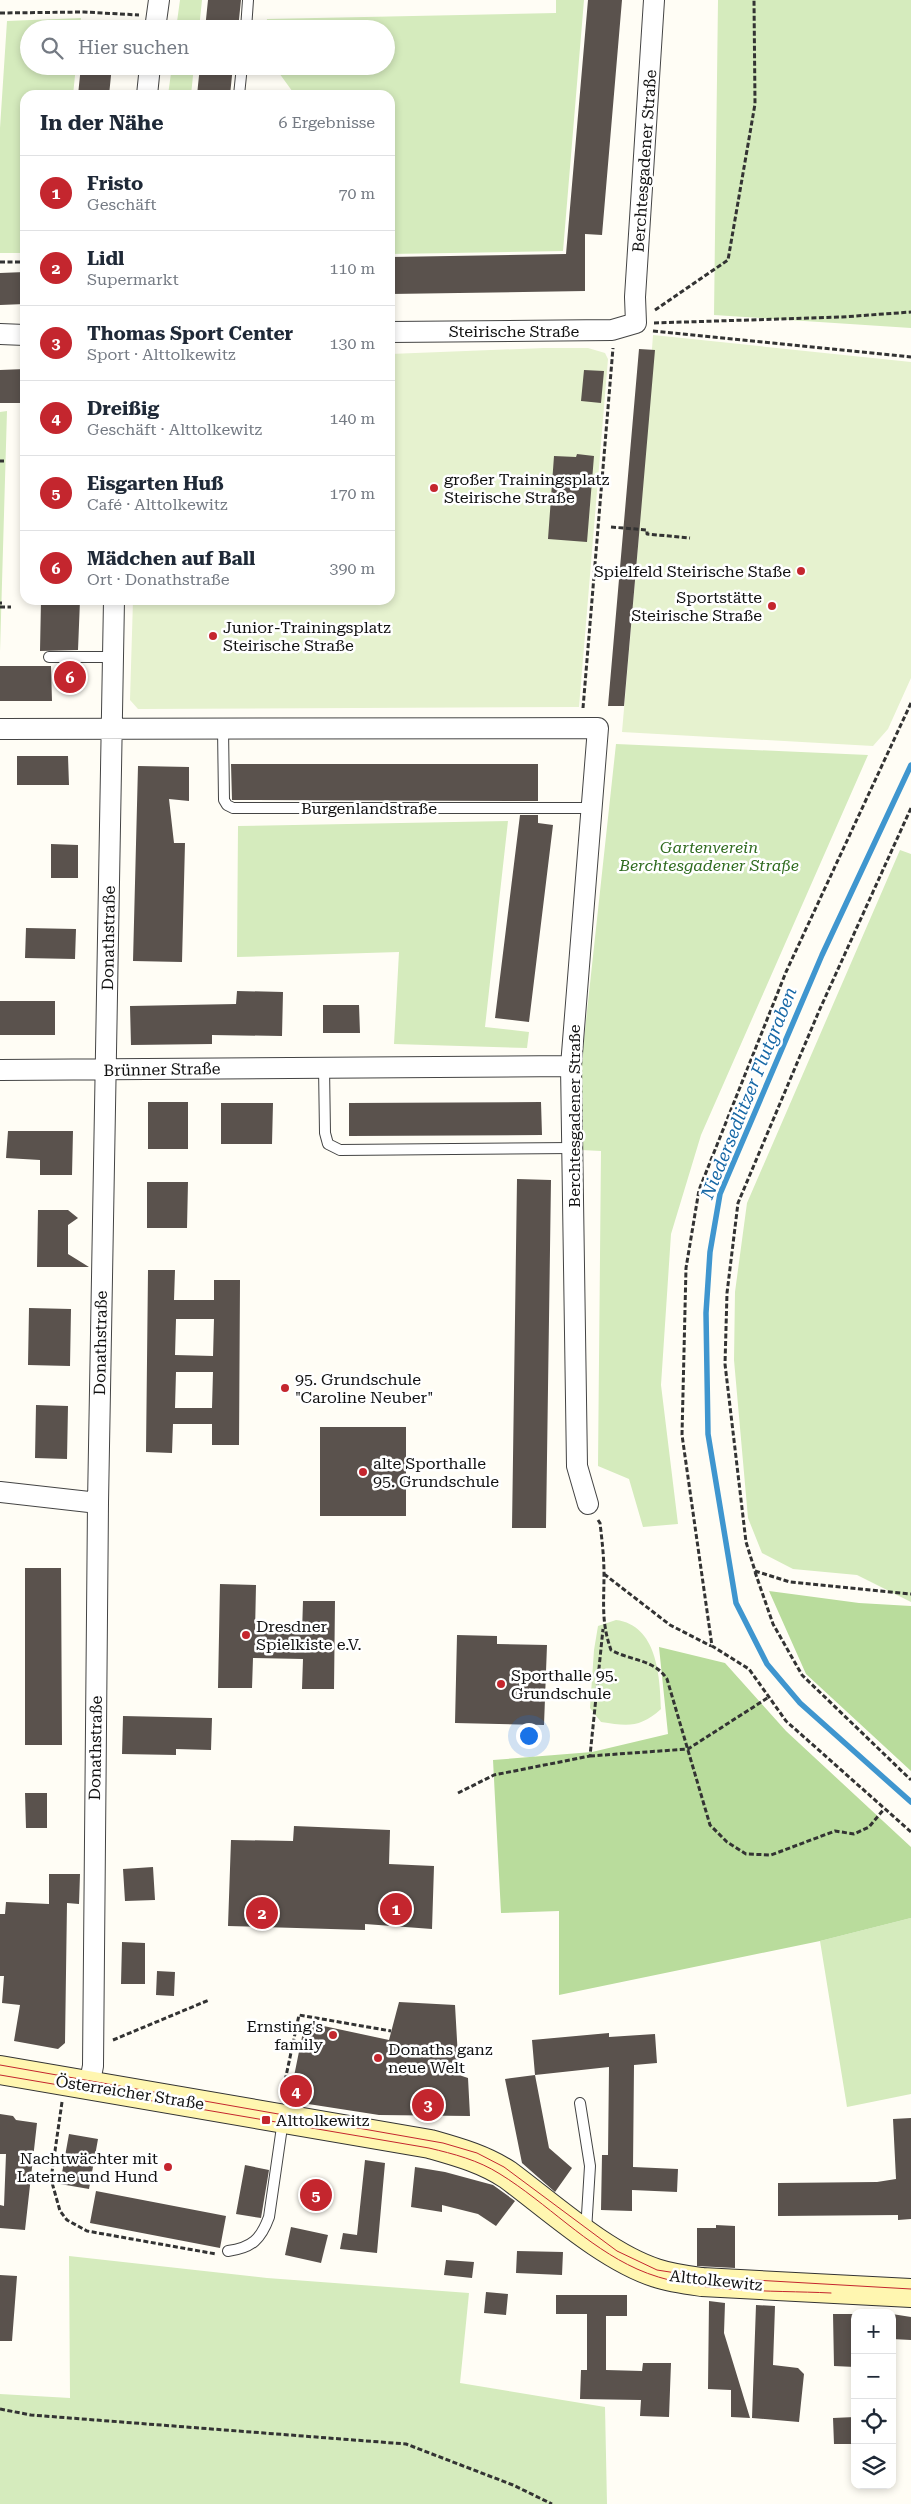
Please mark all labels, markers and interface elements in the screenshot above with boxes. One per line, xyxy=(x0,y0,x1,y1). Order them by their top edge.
search box xyxy=(20,20,395,75)
icon: search xyxy=(38,34,66,62)
text: Hier suchen xyxy=(78,36,189,59)
street label: Berchtesgadener Straße xyxy=(629,69,660,253)
text: In der Nähe xyxy=(40,111,163,135)
text: 6 Ergebnisse xyxy=(278,113,375,132)
text: Fristo xyxy=(87,172,143,195)
text: 1 xyxy=(52,184,60,203)
text: 70 m xyxy=(338,184,375,203)
text: Geschäft xyxy=(87,195,157,214)
text: Lidl xyxy=(87,247,124,270)
text: 2 xyxy=(52,259,60,278)
text: 110 m xyxy=(329,259,375,278)
text: Supermarkt xyxy=(87,270,179,289)
text: Thomas Sport Center xyxy=(87,322,293,345)
street label: Steirische Straße xyxy=(449,322,580,341)
text: 3 xyxy=(52,334,60,353)
text: 130 m xyxy=(329,334,375,353)
text: Sport · Alttolkewitz xyxy=(87,345,236,364)
text: Dreißig xyxy=(87,397,159,420)
text: 4 xyxy=(52,409,60,428)
text: 140 m xyxy=(329,409,375,428)
text: Geschäft · Alttolkewitz xyxy=(87,420,262,439)
place label: großer Trainingsplatz Steirische Straße xyxy=(444,470,610,507)
text: Eisgarten Huß xyxy=(87,472,224,495)
marker: großer Trainingsplatz Steirische Straße xyxy=(428,482,440,494)
text: 5 xyxy=(52,484,60,503)
text: 170 m xyxy=(329,484,375,503)
text: Café · Alttolkewitz xyxy=(87,495,228,514)
text: Mädchen auf Ball xyxy=(87,547,255,570)
text: 6 xyxy=(52,559,60,578)
text: 390 m xyxy=(329,559,375,578)
place label: Spielfeld Steirische Staße xyxy=(594,562,791,581)
marker: Spielfeld Steirische Staße xyxy=(795,565,807,577)
text: Ort · Donathstraße xyxy=(87,570,229,589)
place label: Sportstätte Steirische Straße xyxy=(631,588,762,625)
marker: Sportstätte Steirische Straße xyxy=(766,600,778,612)
place label: Junior-Trainingsplatz Steirische Straße xyxy=(223,618,391,655)
marker: Junior-Trainingsplatz Steirische Straße xyxy=(207,630,219,642)
pin: 6 xyxy=(54,658,86,696)
street label: Burgenlandstraße xyxy=(301,799,437,818)
park label: Gartenverein Berchtesgadener Straße xyxy=(618,838,799,875)
street label: Donathstraße xyxy=(98,885,119,991)
water label: Niedersedlitzer Flutgraben xyxy=(696,984,801,1203)
street label: Berchtesgadener Straße xyxy=(565,1024,584,1208)
street label: Brünner Straße xyxy=(103,1059,221,1080)
street label: Donathstraße xyxy=(90,1290,111,1396)
place label: 95. Grundschule "Caroline Neuber" xyxy=(295,1370,433,1407)
marker: 95. Grundschule "Caroline Neuber" xyxy=(279,1382,291,1394)
place label: alte Sporthalle 95. Grundschule xyxy=(373,1454,499,1491)
marker: alte Sporthalle 95. Grundschule xyxy=(357,1466,369,1478)
place label: Dresdner Spielkiste e.V. xyxy=(256,1617,362,1654)
marker: Dresdner Spielkiste e.V. xyxy=(240,1629,252,1641)
place label: Sporthalle 95. Grundschule xyxy=(511,1666,618,1703)
marker: Sporthalle 95. Grundschule xyxy=(495,1678,507,1690)
street label: Donathstraße xyxy=(85,1695,106,1801)
your location xyxy=(516,1723,542,1749)
pin: 1 xyxy=(380,1890,412,1928)
pin: 2 xyxy=(246,1894,278,1932)
place label: Ernsting's family xyxy=(247,2017,324,2054)
marker: Ernsting's family xyxy=(327,2029,339,2041)
place label: Donaths ganz neue Welt xyxy=(388,2040,493,2077)
marker: Donaths ganz neue Welt xyxy=(372,2052,384,2064)
street label: Österreicher Straße xyxy=(54,2071,206,2114)
pin: 4 xyxy=(280,2072,312,2110)
pin: 3 xyxy=(412,2086,444,2124)
place label: Alttolkewitz xyxy=(276,2111,370,2130)
marker: Alttolkewitz xyxy=(260,2114,272,2126)
place label: Nachtwächter mit Laterne und Hund xyxy=(17,2149,158,2186)
marker: Nachtwächter mit Laterne und Hund xyxy=(162,2161,174,2173)
pin: 5 xyxy=(300,2176,332,2214)
street label: Alttolkewitz xyxy=(669,2266,764,2295)
map controls xyxy=(851,2309,896,2489)
button: + xyxy=(851,2309,896,2354)
button: − xyxy=(851,2354,896,2399)
button: locate xyxy=(851,2399,896,2444)
button: layers xyxy=(851,2444,896,2489)

